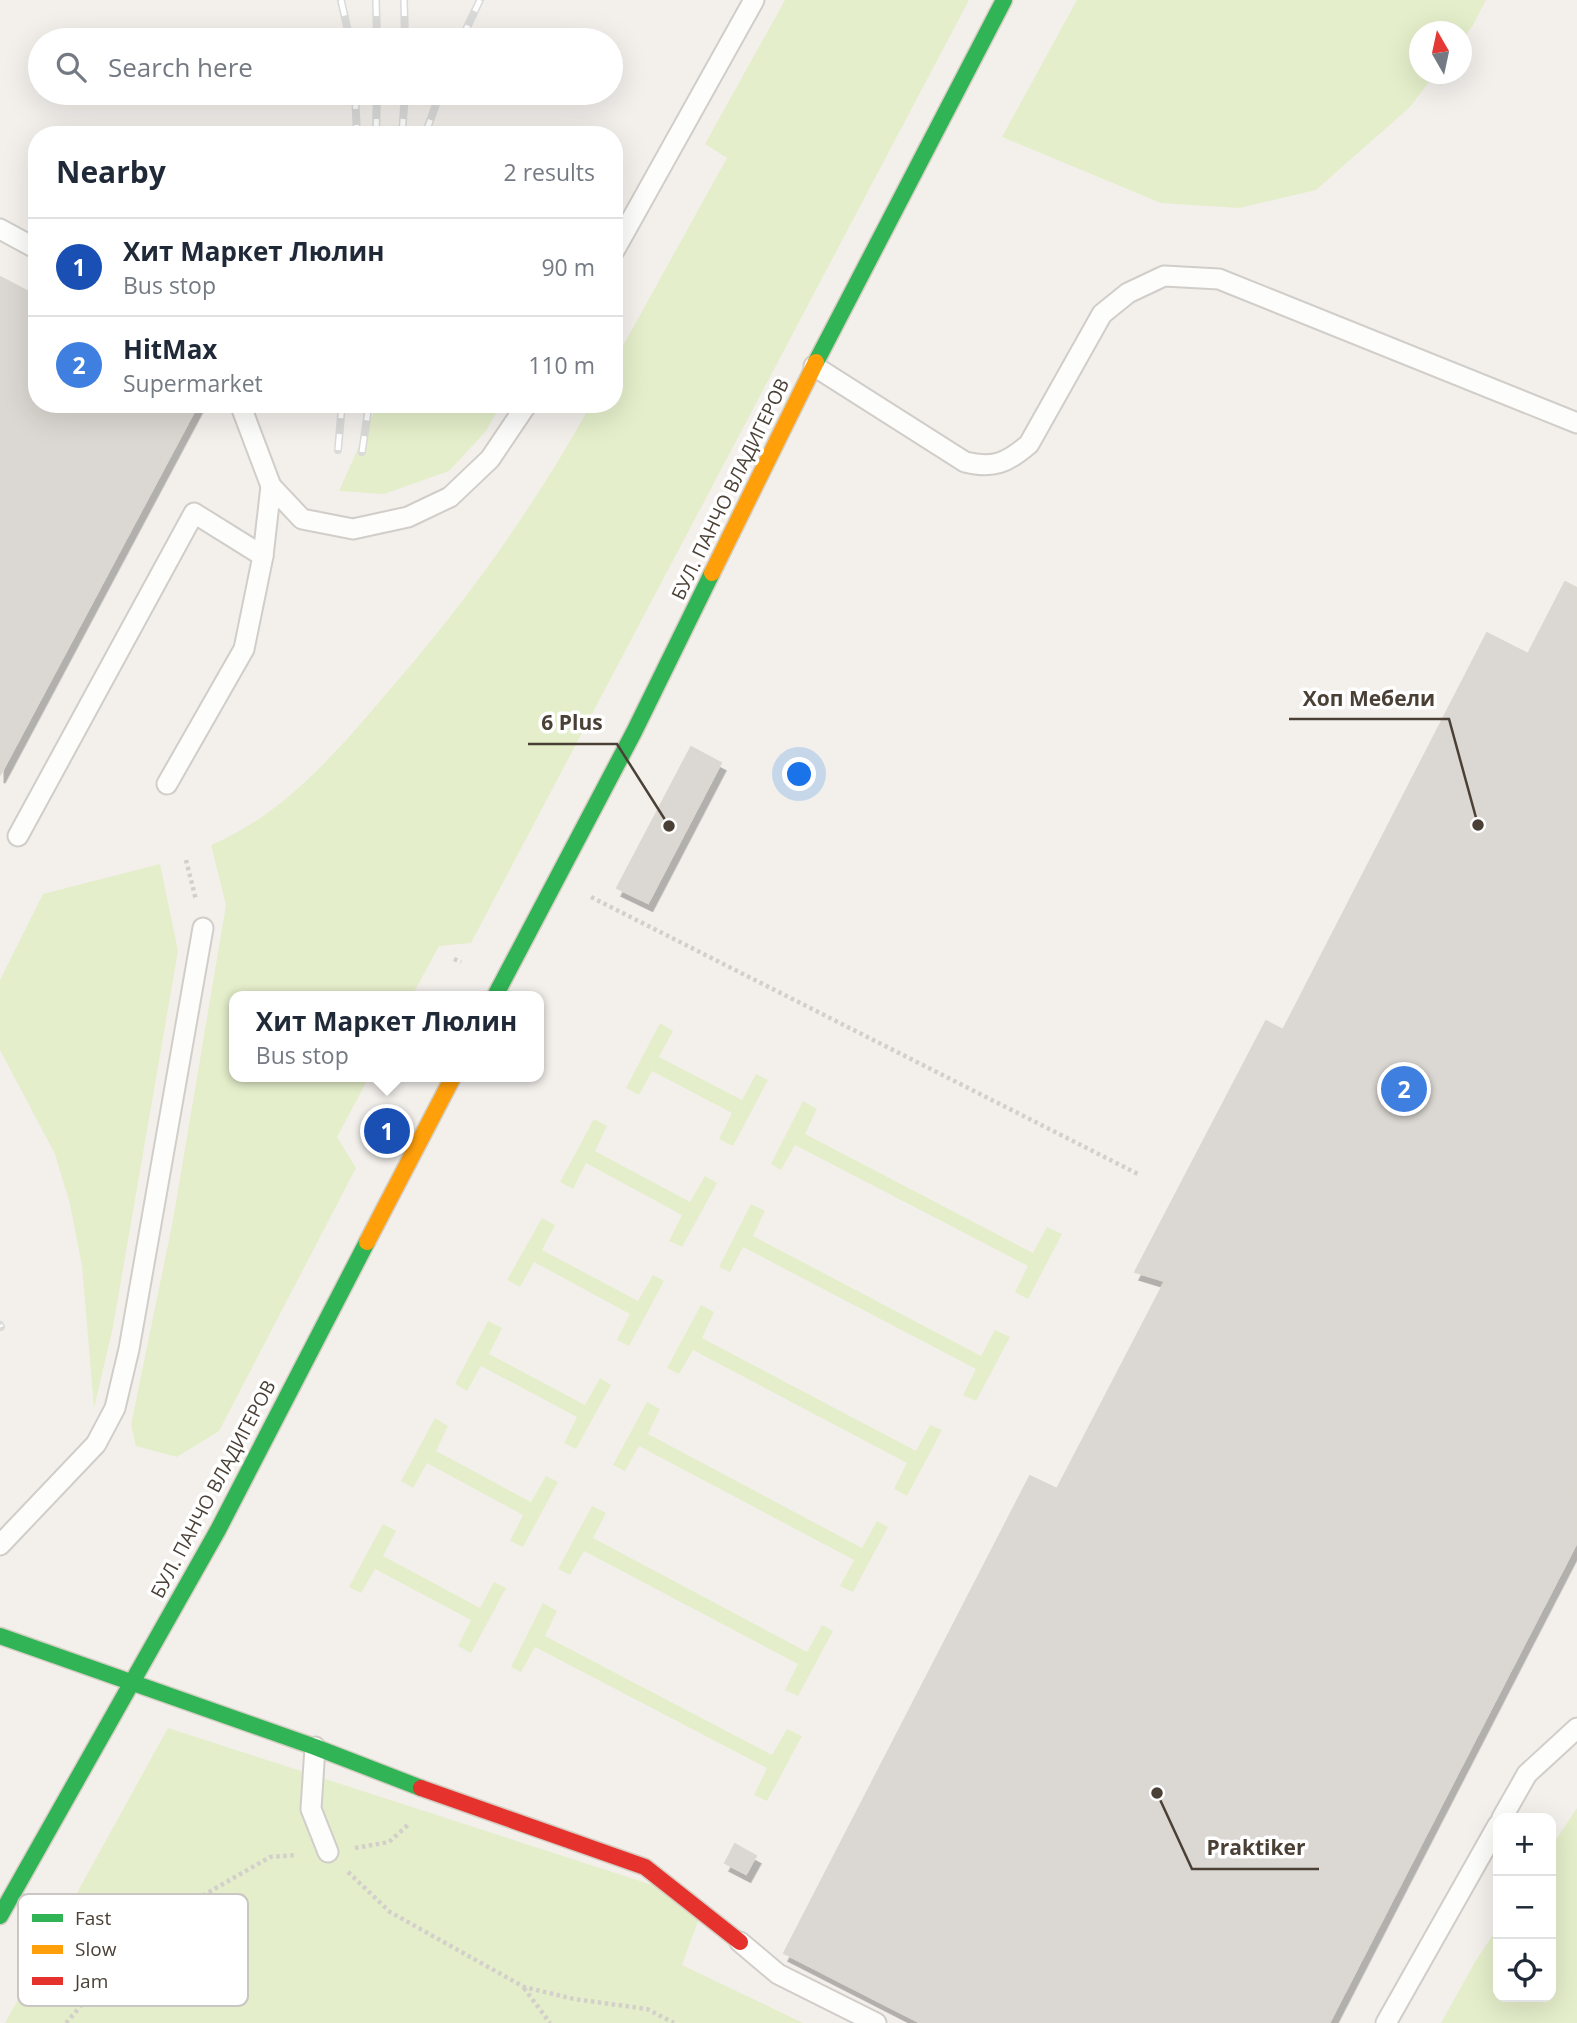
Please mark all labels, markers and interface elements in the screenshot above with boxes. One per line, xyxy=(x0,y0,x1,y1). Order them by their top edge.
north arrow xyxy=(1409,21,1472,84)
search box xyxy=(28,28,623,105)
icon: search xyxy=(52,48,90,86)
text: Search here xyxy=(108,49,253,85)
text: Nearby xyxy=(56,151,166,192)
text: 2 results xyxy=(504,156,595,188)
text: Хит Маркет Люлин xyxy=(123,233,384,269)
text: 1 xyxy=(72,251,86,283)
text: 90 m xyxy=(541,251,595,283)
text: Bus stop xyxy=(123,269,216,301)
text: HitMax xyxy=(123,331,217,367)
text: 2 xyxy=(72,349,86,381)
text: 110 m xyxy=(528,349,595,381)
text: Supermarket xyxy=(123,367,263,399)
street label: БУЛ. ПАНЧО ВЛАДИГЕРОВ xyxy=(665,374,795,604)
callout: Хоп Мебели xyxy=(1289,677,1449,719)
text: Хоп Мебели xyxy=(1303,684,1435,712)
callout: 6 Plus xyxy=(528,702,617,744)
text: 6 Plus xyxy=(541,708,603,736)
your location xyxy=(782,757,816,791)
popup xyxy=(229,991,544,1082)
text: Хит Маркет Люлин xyxy=(256,1003,517,1039)
text: Bus stop xyxy=(256,1039,349,1071)
pin: 2 xyxy=(1381,1063,1427,1115)
pin: 1 xyxy=(364,1105,410,1157)
street label: БУЛ. ПАНЧО ВЛАДИГЕРОВ xyxy=(144,1375,282,1603)
map controls xyxy=(1493,1813,1556,2002)
button: + xyxy=(1493,1813,1556,1876)
callout: Praktiker xyxy=(1192,1827,1319,1869)
text: Praktiker xyxy=(1207,1833,1306,1861)
button: − xyxy=(1493,1876,1556,1939)
legend xyxy=(18,1894,248,2006)
text: Fast xyxy=(75,1905,111,1931)
text: Slow xyxy=(75,1936,117,1962)
button: locate xyxy=(1493,1939,1556,2002)
text: Jam xyxy=(73,1968,108,1994)

